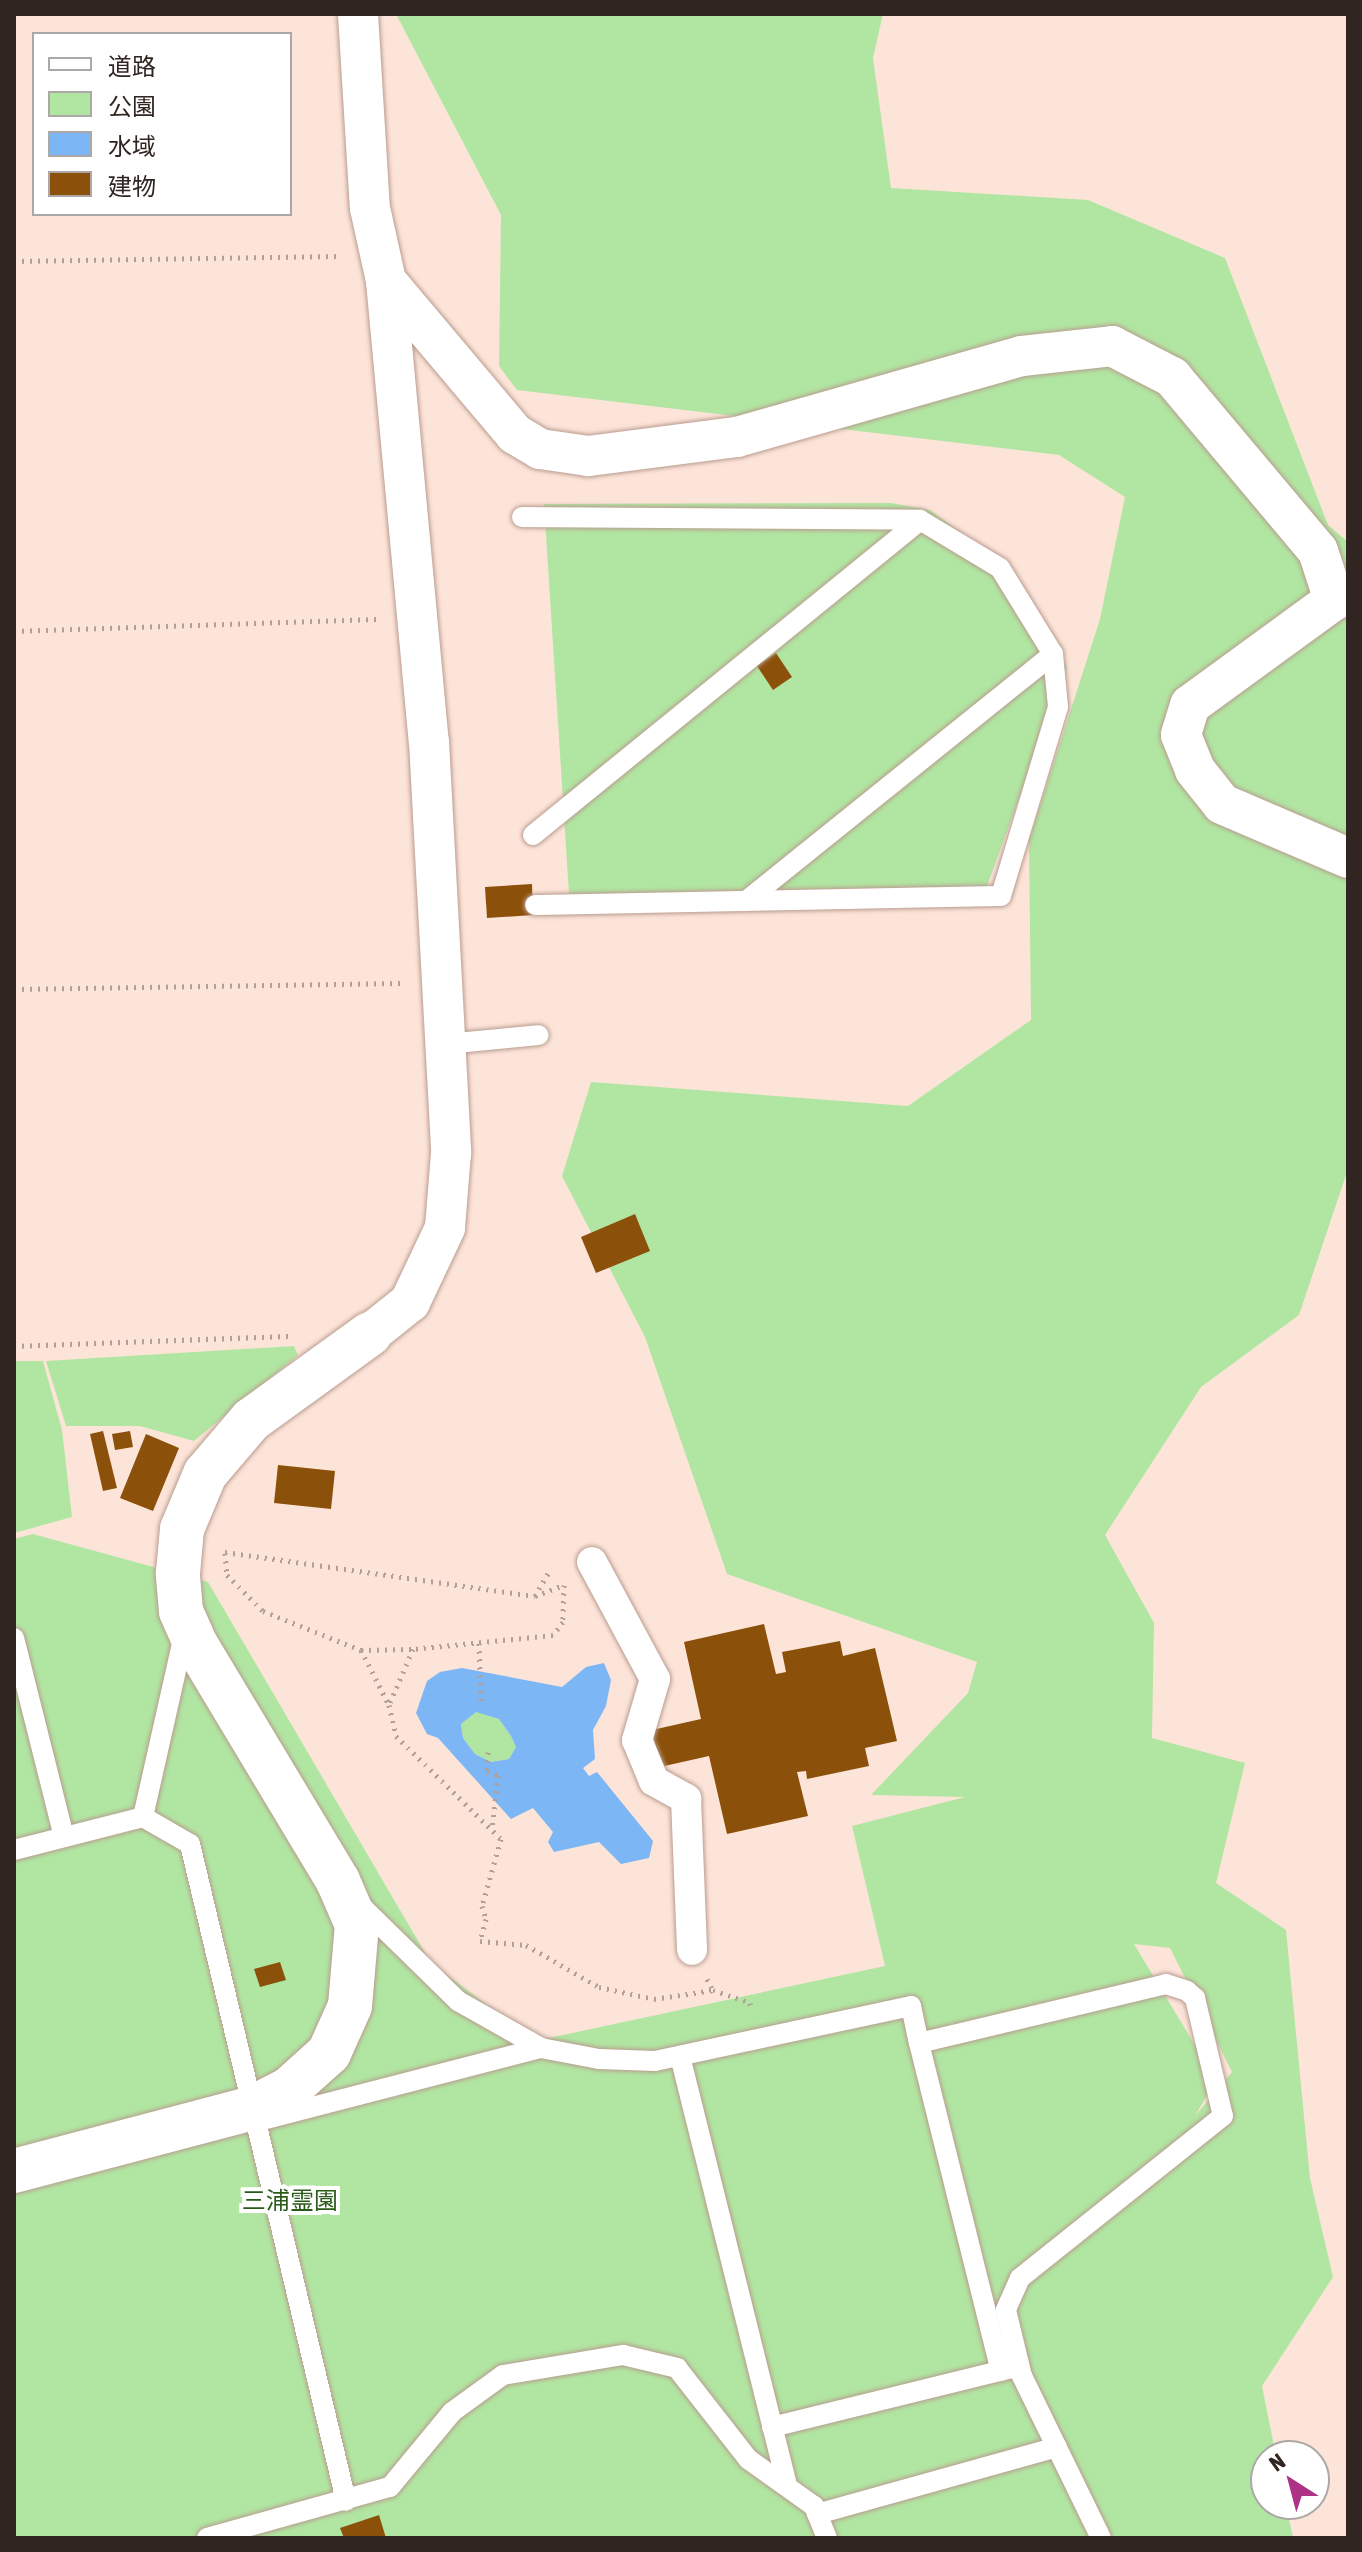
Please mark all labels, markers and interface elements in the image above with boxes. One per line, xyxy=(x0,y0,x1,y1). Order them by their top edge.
legend xyxy=(32,32,292,216)
text: 道路 xyxy=(108,53,156,80)
text: 公園 xyxy=(108,93,156,120)
text: 水域 xyxy=(108,133,156,160)
text: 建物 xyxy=(108,173,156,200)
park label: 三浦霊園 xyxy=(242,2187,338,2215)
north arrow xyxy=(1250,2440,1330,2520)
text: N xyxy=(1264,2448,1290,2477)

